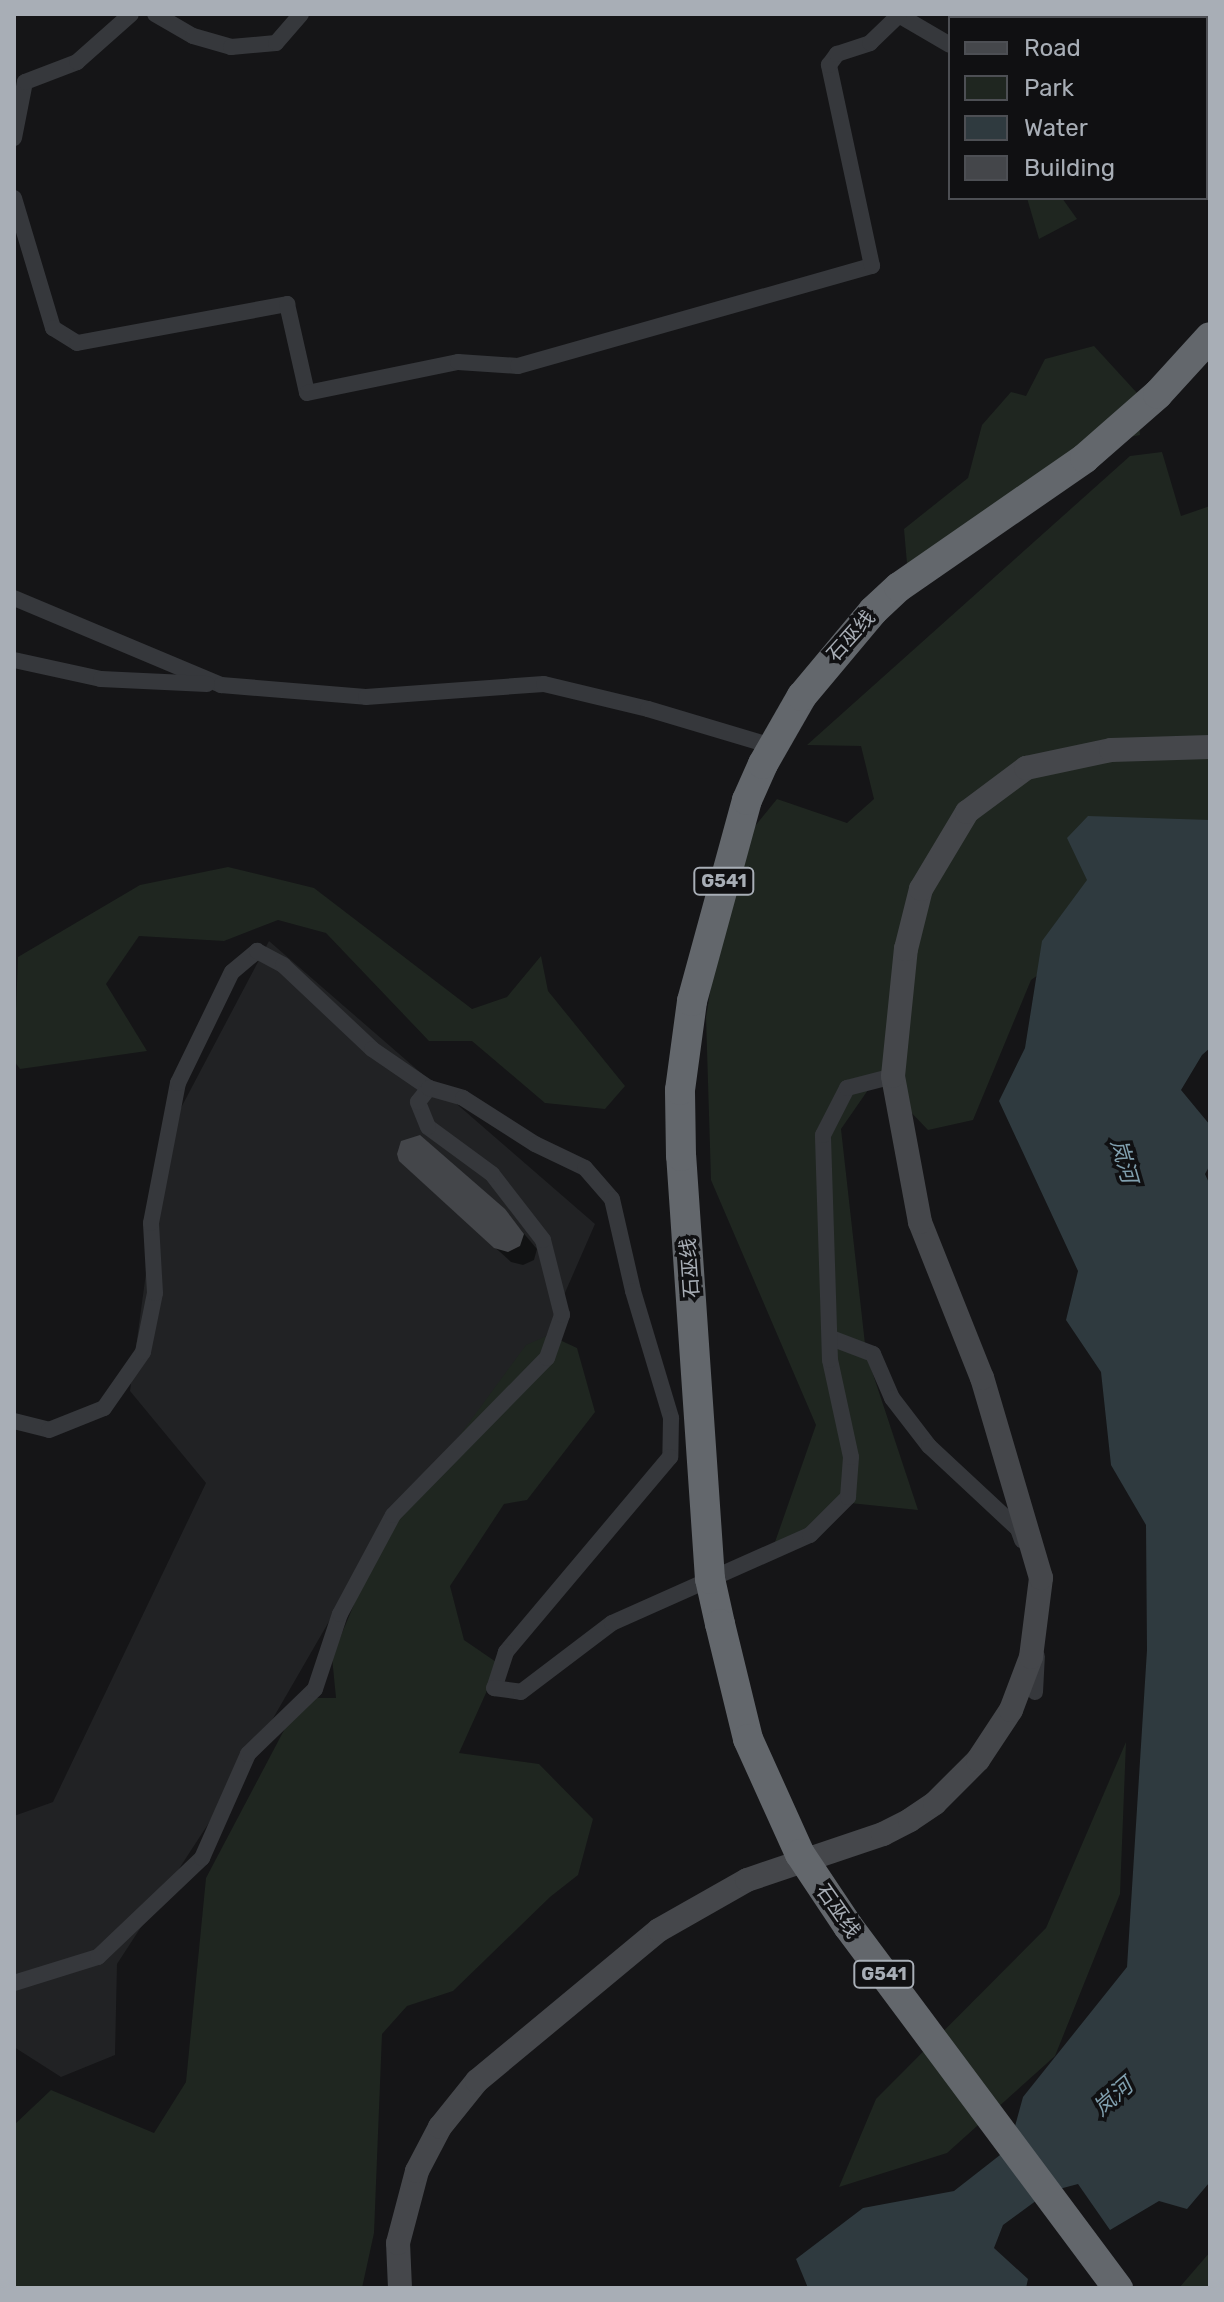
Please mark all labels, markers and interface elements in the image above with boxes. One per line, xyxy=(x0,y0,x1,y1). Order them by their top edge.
legend xyxy=(948,16,1208,200)
text: Road xyxy=(1024,34,1081,62)
text: Park xyxy=(1024,74,1074,102)
text: Water xyxy=(1024,114,1088,142)
text: Building xyxy=(1024,154,1115,182)
street label: 石巫线 xyxy=(822,606,880,666)
road number: G541 xyxy=(692,867,756,895)
water label: 岚河 xyxy=(1105,1136,1143,1186)
street label: 石巫线 xyxy=(676,1237,704,1299)
street label: 石巫线 xyxy=(811,1880,865,1942)
road number: G541 xyxy=(852,1960,916,1988)
water label: 岚河 xyxy=(1088,2073,1138,2121)

